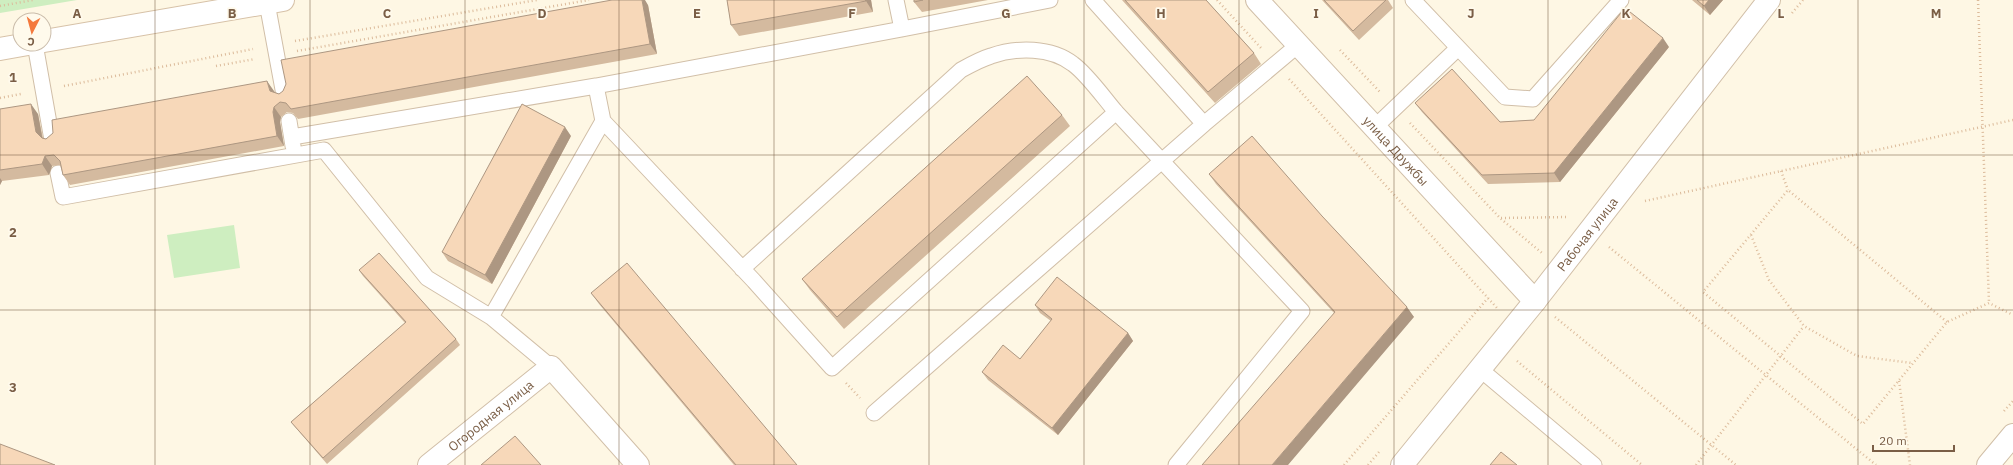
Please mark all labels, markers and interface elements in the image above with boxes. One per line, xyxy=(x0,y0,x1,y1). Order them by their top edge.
text: A xyxy=(73,5,82,22)
text: B xyxy=(228,5,237,22)
text: C xyxy=(383,5,392,22)
text: D xyxy=(537,5,547,22)
text: E xyxy=(693,5,701,22)
text: F xyxy=(848,5,856,22)
text: G xyxy=(1001,5,1011,22)
text: H xyxy=(1156,5,1166,22)
text: I xyxy=(1313,5,1319,22)
text: J xyxy=(1467,5,1475,22)
text: K xyxy=(1621,5,1631,22)
text: L xyxy=(1778,5,1785,22)
text: M xyxy=(1931,5,1941,22)
north arrow xyxy=(12,12,52,52)
text: С xyxy=(27,35,35,49)
text: 1 xyxy=(9,69,17,86)
street label: улица Дружбы xyxy=(1359,112,1432,190)
street label: Рабочая улица xyxy=(1553,194,1622,275)
text: 2 xyxy=(9,224,17,241)
street label: Огородная улица xyxy=(445,376,537,455)
text: 3 xyxy=(9,379,17,396)
scale bar xyxy=(1873,427,1954,453)
text: 20 m xyxy=(1879,433,1907,448)

